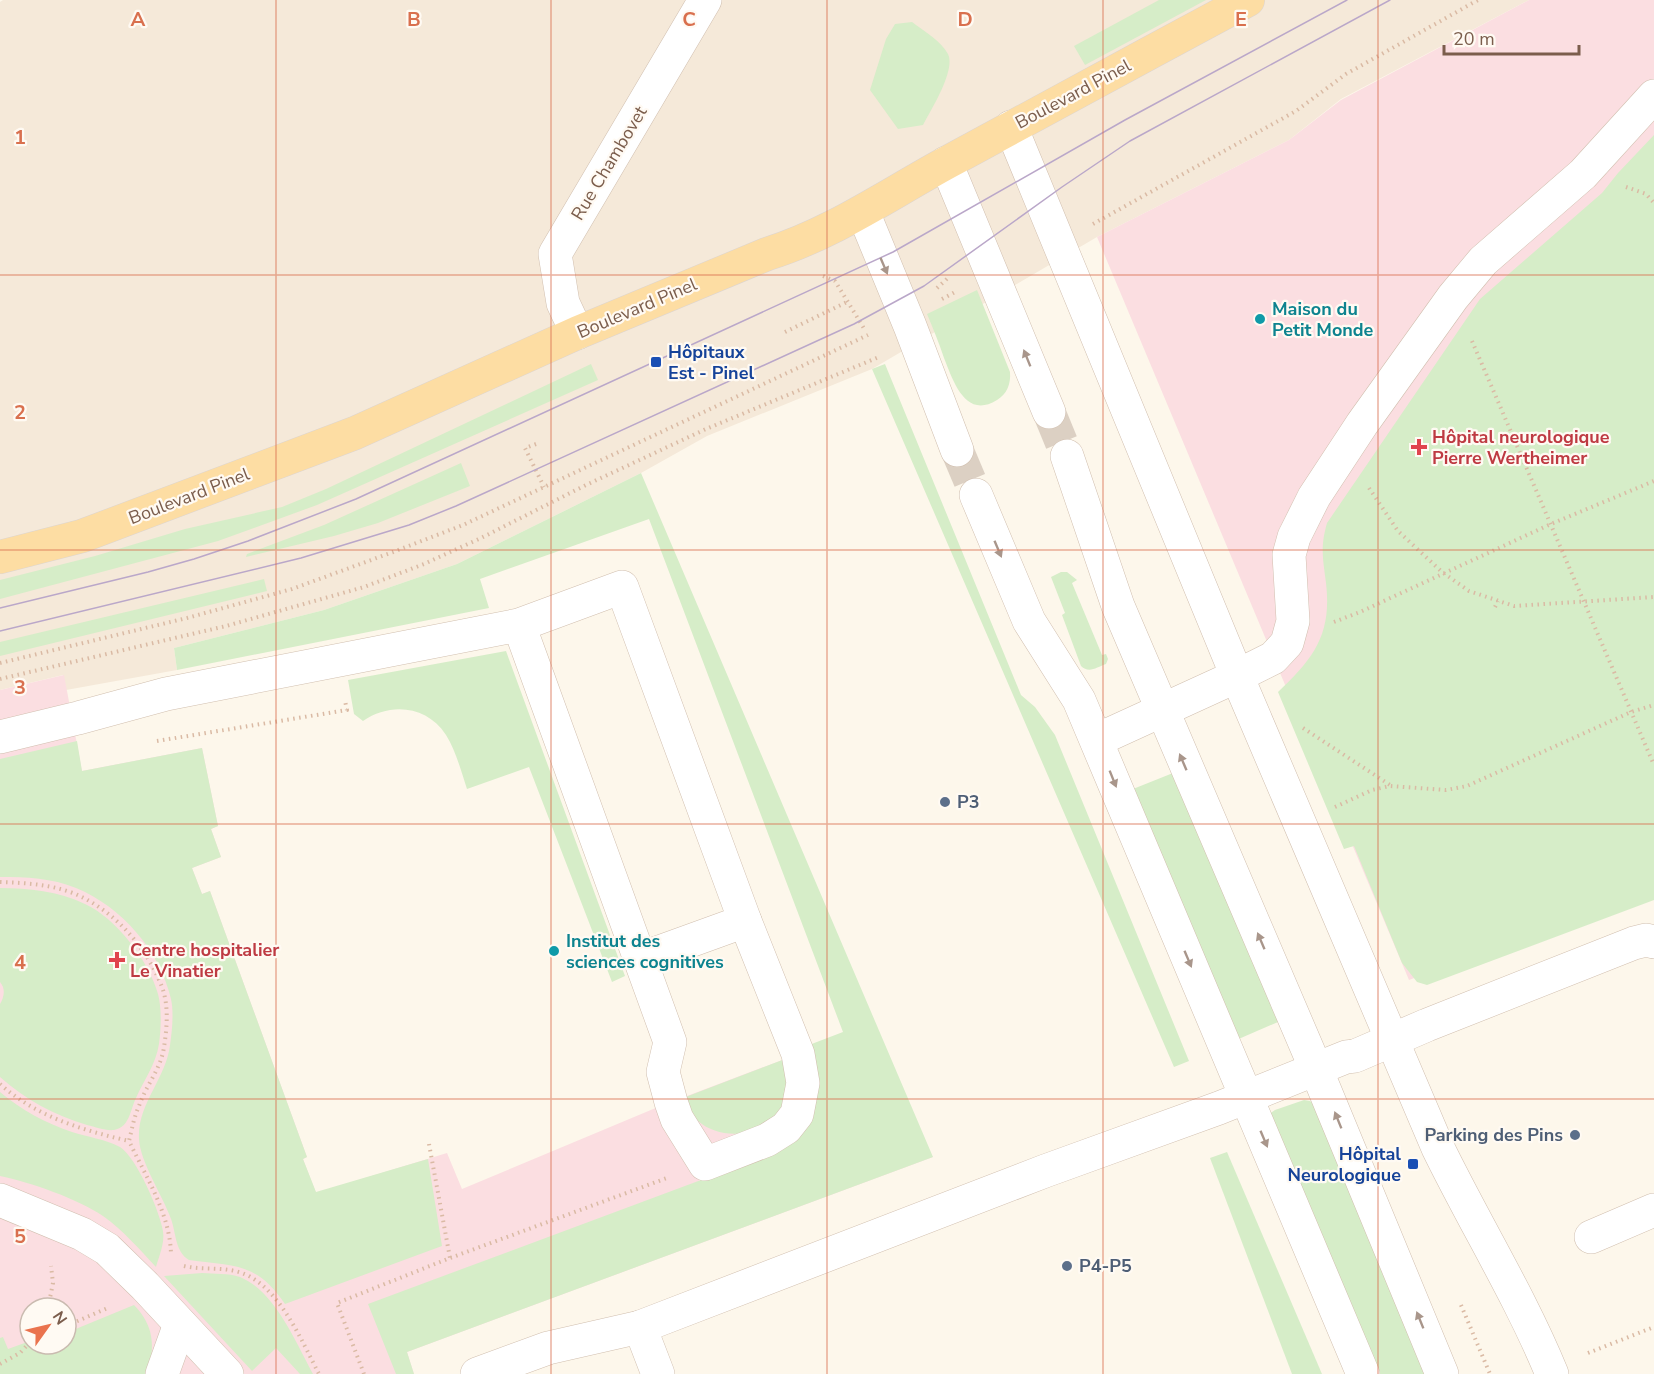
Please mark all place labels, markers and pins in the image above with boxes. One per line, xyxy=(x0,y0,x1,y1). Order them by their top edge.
place label: Maison du Petit Monde xyxy=(1272,297,1374,342)
marker: Maison du Petit Monde xyxy=(1253,312,1267,326)
place label: Hôpitaux Est - Pinel xyxy=(668,340,754,385)
marker: Hôpitaux Est - Pinel xyxy=(649,355,663,369)
place label: Hôpital neurologique Pierre Wertheimer xyxy=(1432,425,1610,470)
marker: Hôpital neurologique Pierre Wertheimer xyxy=(1410,438,1428,456)
place label: P3 xyxy=(957,790,980,814)
marker: P3 xyxy=(938,795,952,809)
place label: Institut des sciences cognitives xyxy=(566,929,724,974)
place label: Centre hospitalier Le Vinatier xyxy=(130,938,279,983)
marker: Institut des sciences cognitives xyxy=(547,944,561,958)
marker: Centre hospitalier Le Vinatier xyxy=(108,951,126,969)
place label: Parking des Pins xyxy=(1424,1123,1563,1147)
marker: Parking des Pins xyxy=(1568,1128,1582,1142)
place label: Hôpital Neurologique xyxy=(1288,1142,1401,1187)
marker: Hôpital Neurologique xyxy=(1406,1157,1420,1171)
place label: P4-P5 xyxy=(1079,1254,1132,1278)
marker: P4-P5 xyxy=(1060,1259,1074,1273)

